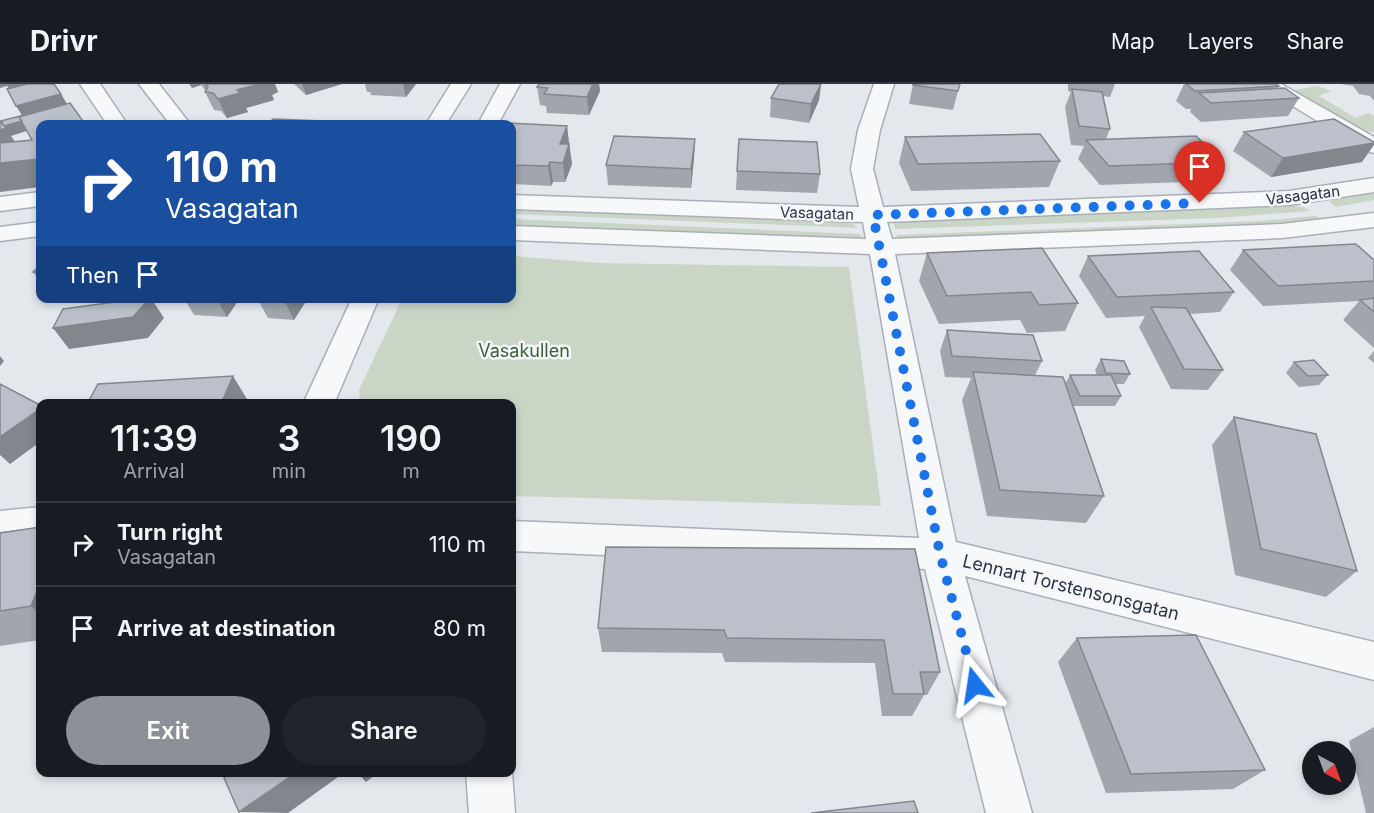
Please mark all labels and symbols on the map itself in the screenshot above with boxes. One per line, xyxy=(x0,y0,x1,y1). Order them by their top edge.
pin xyxy=(1174,141,1225,203)
street label: Vasagatan xyxy=(1265,181,1341,209)
street label: Vasagatan xyxy=(780,202,854,224)
park label: Vasakullen xyxy=(478,340,570,361)
street label: Lennart Torstensonsgatan xyxy=(961,550,1181,624)
position arrow xyxy=(943,653,1007,717)
north arrow xyxy=(1302,741,1356,795)

